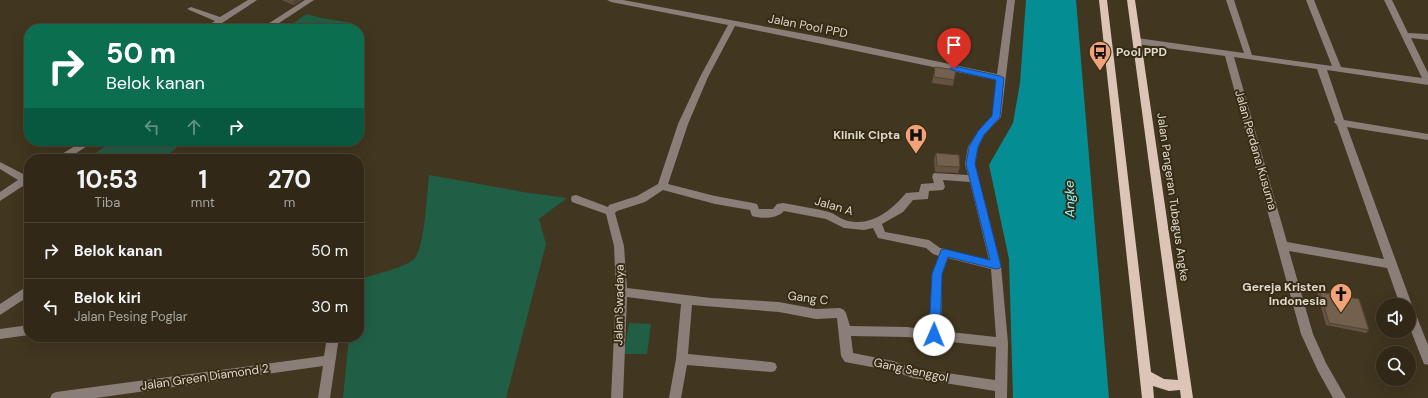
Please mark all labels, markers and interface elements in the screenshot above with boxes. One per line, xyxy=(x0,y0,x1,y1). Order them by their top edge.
street label: Jalan Pool PPD xyxy=(767,10,849,42)
pin xyxy=(937,28,971,69)
icon: arrive xyxy=(943,34,965,56)
text: 50 m xyxy=(106,35,176,72)
bus stop icon: Pool PPD xyxy=(1087,39,1113,72)
icon: right xyxy=(40,40,92,92)
place label: Pool PPD xyxy=(1116,44,1167,60)
text: Belok kanan xyxy=(106,71,205,95)
street label: Jalan Perdana Kusuma xyxy=(1231,88,1281,212)
street label: Jalan Pangeran Tubagus Angke xyxy=(1153,112,1193,282)
icon: left xyxy=(141,116,163,138)
icon: ahead xyxy=(183,116,205,138)
icon: right xyxy=(225,116,247,138)
hospital icon: Klinik Cipta xyxy=(903,122,929,155)
place label: Klinik Cipta xyxy=(833,127,900,143)
text: 10:53 xyxy=(77,164,138,195)
text: 1 xyxy=(199,164,207,195)
text: 270 xyxy=(268,164,311,195)
water label: Angke xyxy=(1061,180,1078,219)
street label: Jalan A xyxy=(813,193,855,219)
text: Tiba xyxy=(95,194,120,211)
text: mnt xyxy=(191,194,215,211)
text: m xyxy=(284,194,295,211)
icon: right xyxy=(40,240,62,262)
text: Belok kanan xyxy=(74,241,162,261)
text: 50 m xyxy=(311,241,348,261)
street label: Jalan Swadaya xyxy=(610,264,628,346)
place label: Gereja Kristen Indonesia xyxy=(1242,279,1326,309)
church icon: Gereja Kristen Indonesia xyxy=(1328,281,1354,314)
text: Belok kiri xyxy=(74,288,141,308)
street label: Gang C xyxy=(787,288,830,308)
icon: left xyxy=(40,296,62,318)
text: 30 m xyxy=(312,297,348,317)
map controls xyxy=(1376,298,1416,386)
button: sound xyxy=(1376,298,1416,338)
text: Jalan Pesing Poglar xyxy=(74,308,187,325)
position arrow xyxy=(913,314,955,356)
button: search xyxy=(1376,346,1416,386)
street label: Gang Senggol xyxy=(872,354,950,386)
street label: Jalan Green Diamond 2 xyxy=(140,360,270,394)

